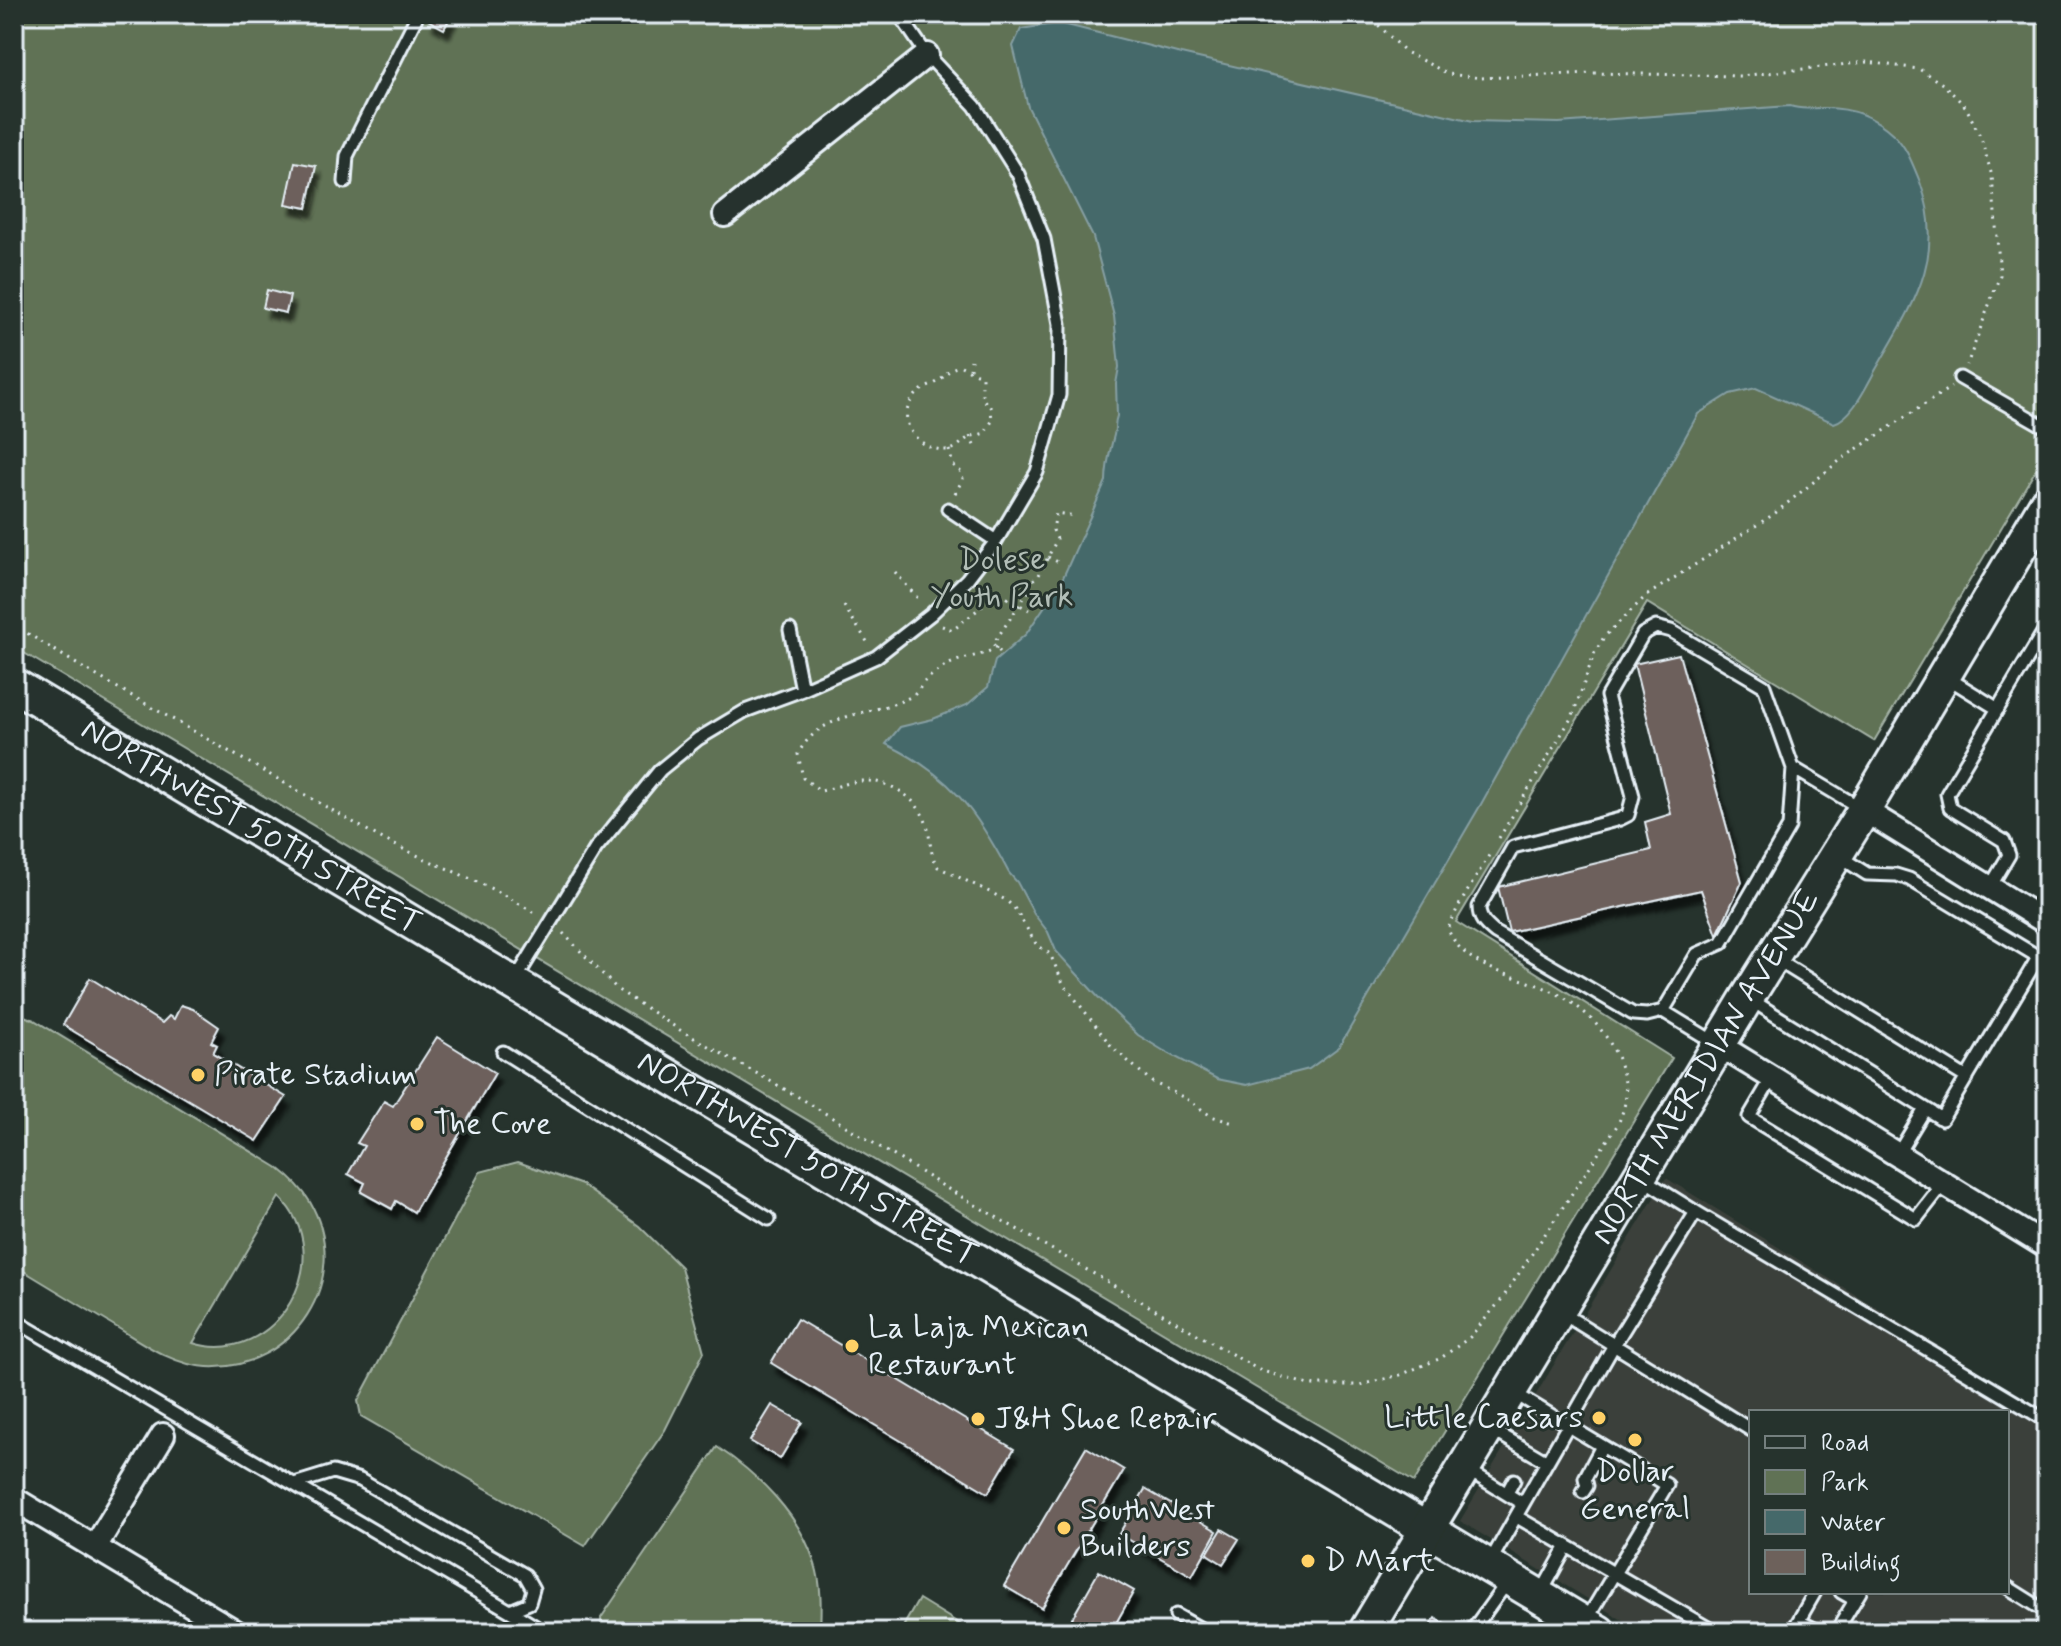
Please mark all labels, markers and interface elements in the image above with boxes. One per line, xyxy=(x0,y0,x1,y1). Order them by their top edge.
park label: Dolese Youth Park xyxy=(931,539,1073,618)
street label: NORTHWEST 50TH STREET xyxy=(73,709,429,944)
street label: NORTH MERIDIAN AVENUE xyxy=(1582,882,1830,1252)
street label: NORTHWEST 50TH STREET xyxy=(629,1041,985,1277)
place label: Pirate Stadium xyxy=(214,1054,417,1096)
marker: Pirate Stadium xyxy=(189,1066,207,1084)
place label: The Cove xyxy=(433,1103,551,1145)
marker: The Cove xyxy=(408,1115,426,1133)
place label: La Laja Mexican Restaurant xyxy=(868,1307,1089,1386)
marker: La Laja Mexican Restaurant xyxy=(843,1337,861,1355)
place label: Little Caesars xyxy=(1384,1397,1583,1439)
place label: J&H Shoe Repair xyxy=(994,1398,1217,1440)
marker: Little Caesars xyxy=(1590,1409,1608,1427)
marker: J&H Shoe Repair xyxy=(969,1410,987,1428)
legend xyxy=(1749,1410,2009,1594)
text: Road xyxy=(1821,1428,1869,1459)
marker: Dollar General xyxy=(1626,1431,1644,1449)
place label: Dollar General xyxy=(1580,1451,1690,1530)
text: Park xyxy=(1821,1468,1869,1499)
place label: SouthWest Builders xyxy=(1080,1489,1215,1568)
text: Water xyxy=(1821,1508,1886,1539)
marker: SouthWest Builders xyxy=(1055,1519,1073,1537)
place label: D Mart xyxy=(1324,1540,1435,1582)
text: Building xyxy=(1821,1548,1901,1582)
marker: D Mart xyxy=(1299,1552,1317,1570)

